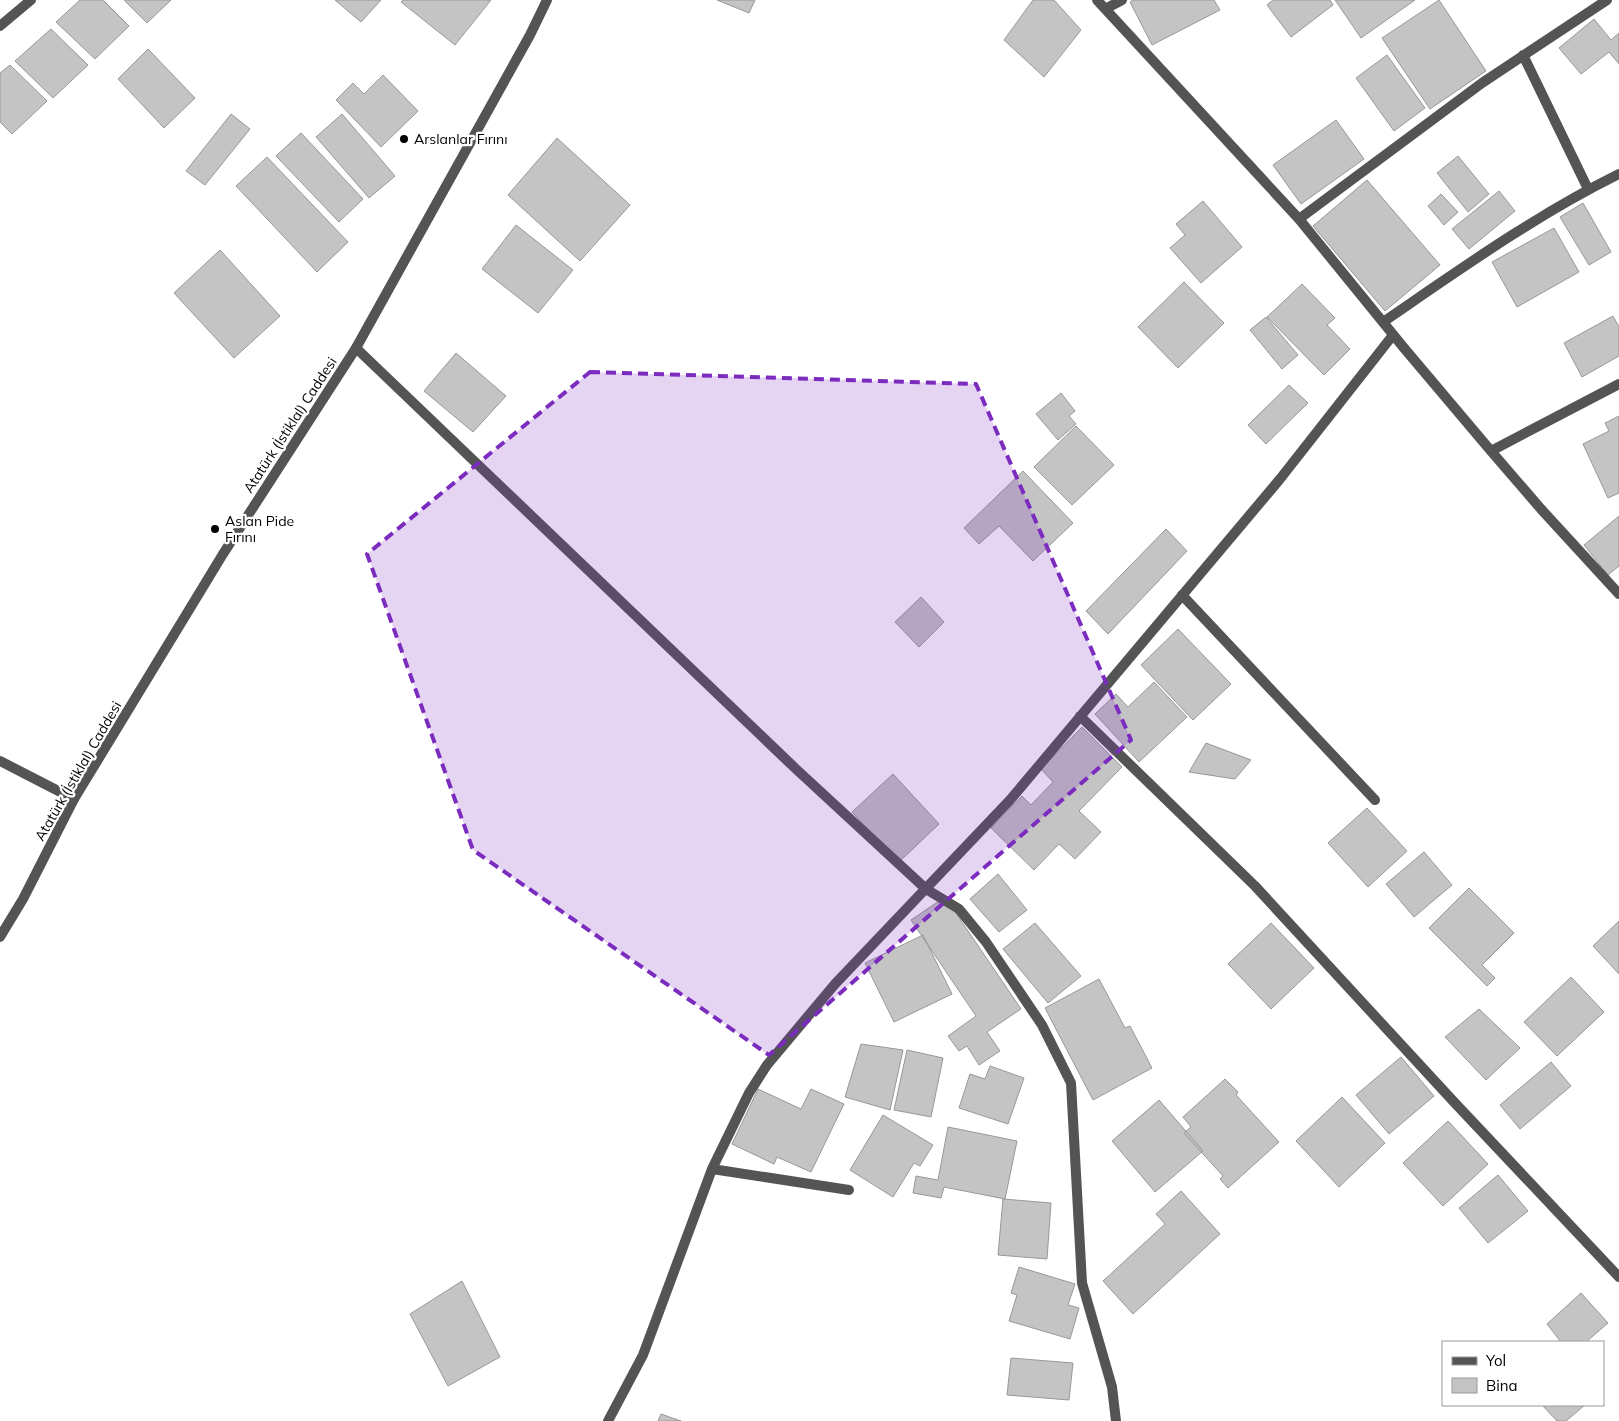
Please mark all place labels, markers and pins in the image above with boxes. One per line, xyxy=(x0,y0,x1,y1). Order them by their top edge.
place label: Arslanlar Fırını xyxy=(414,130,508,148)
marker: Arslanlar Fırını xyxy=(398,133,410,145)
place label: Aslan Pide Fırını xyxy=(225,512,294,546)
marker: Aslan Pide Fırını xyxy=(209,523,221,535)

